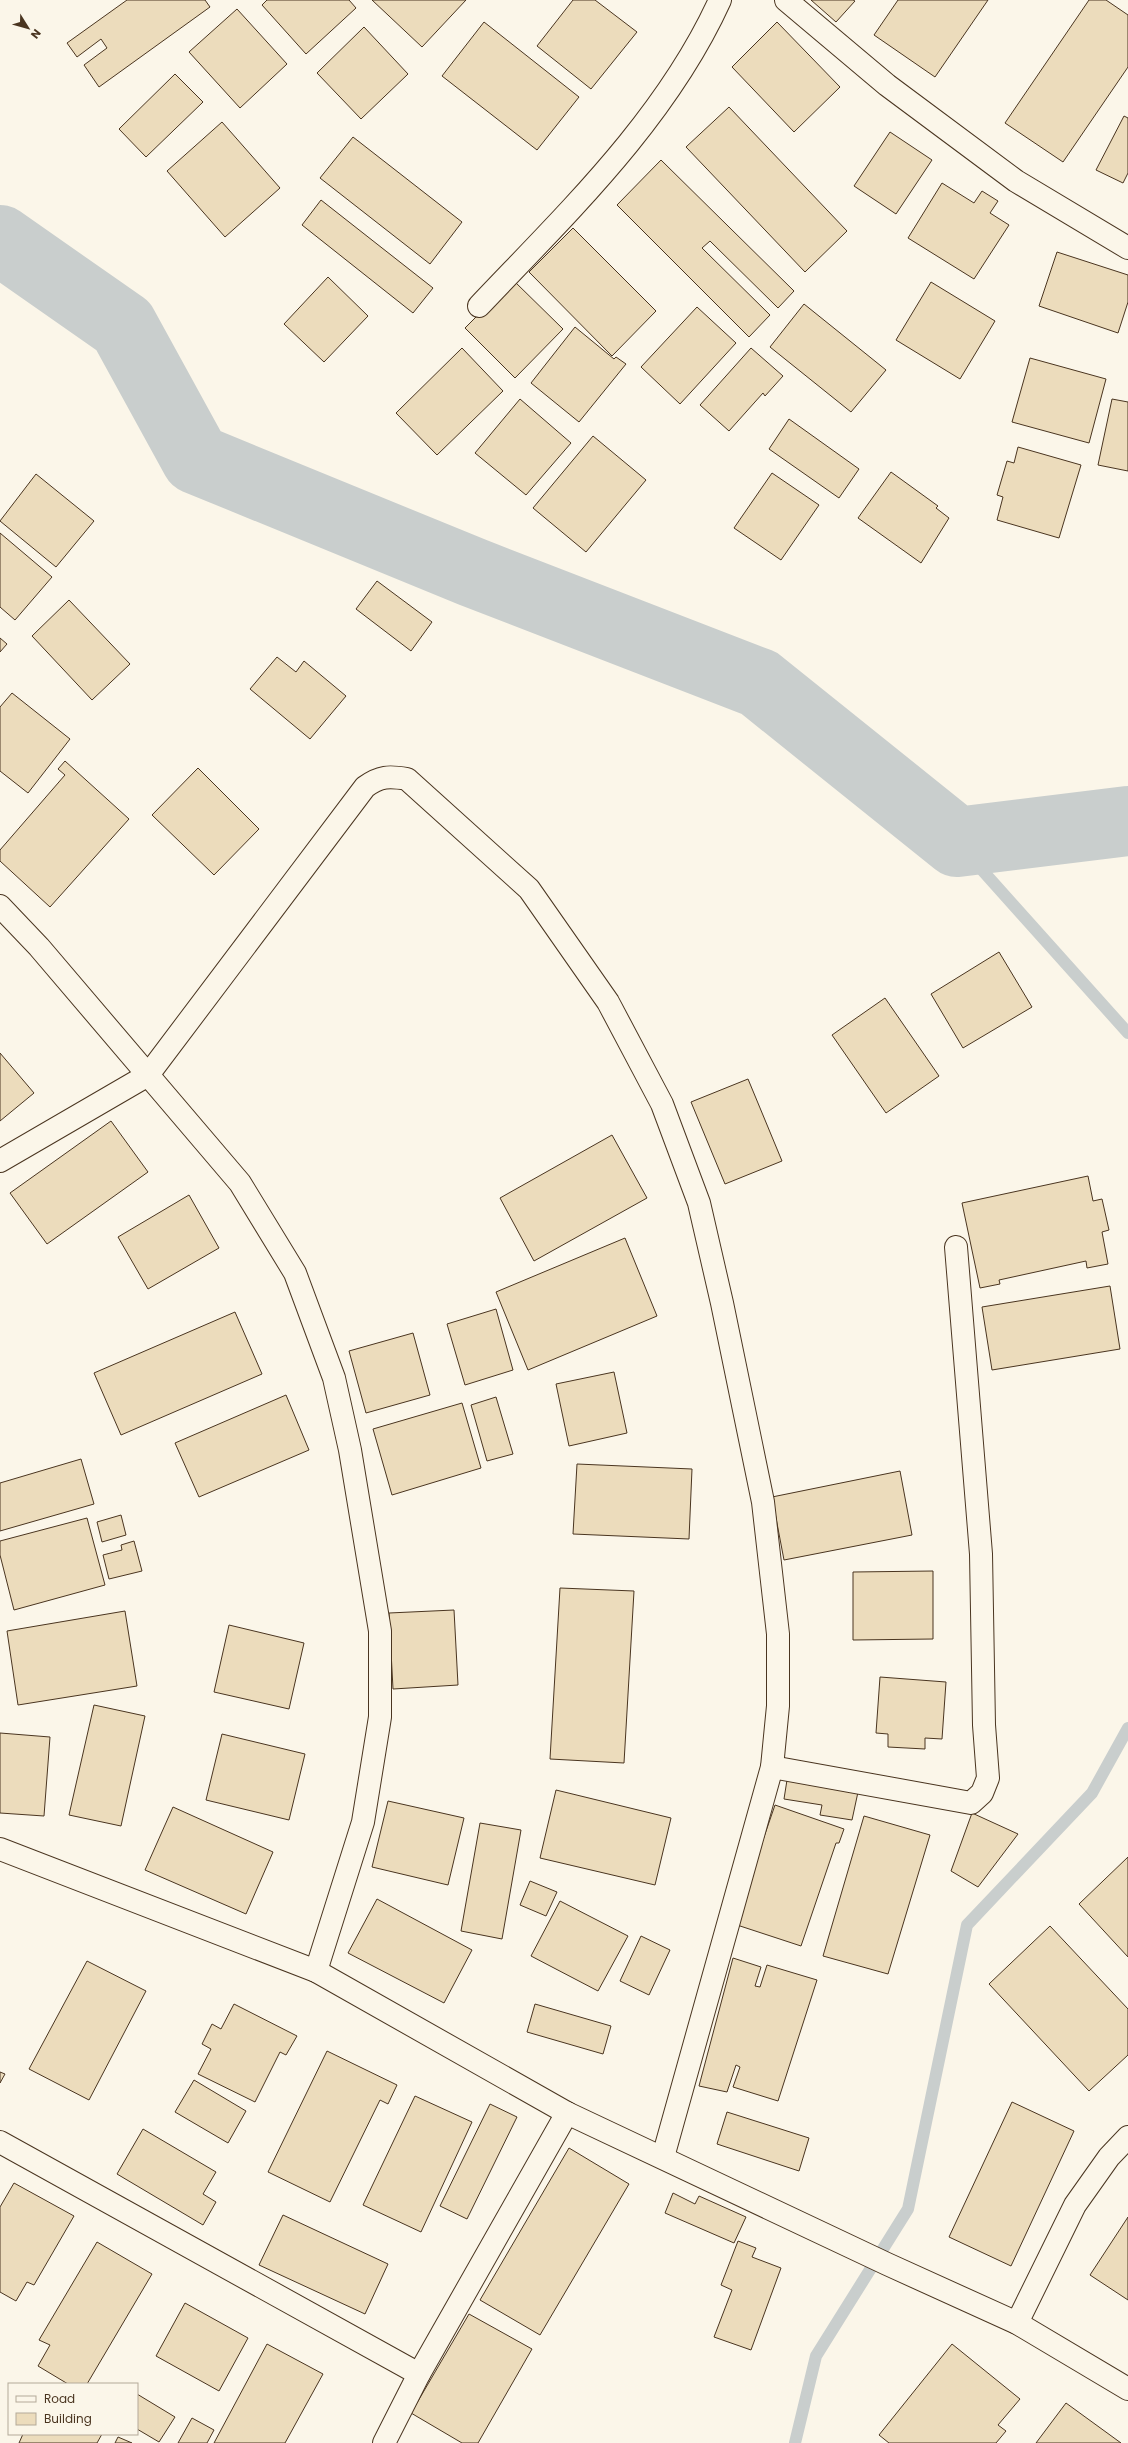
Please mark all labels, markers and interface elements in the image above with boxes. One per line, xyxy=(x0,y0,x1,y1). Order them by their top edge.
north arrow xyxy=(8,8,48,48)
text: N xyxy=(27,26,45,42)
legend xyxy=(8,2383,138,2435)
text: Road xyxy=(44,2390,75,2407)
text: Building xyxy=(44,2410,92,2427)

